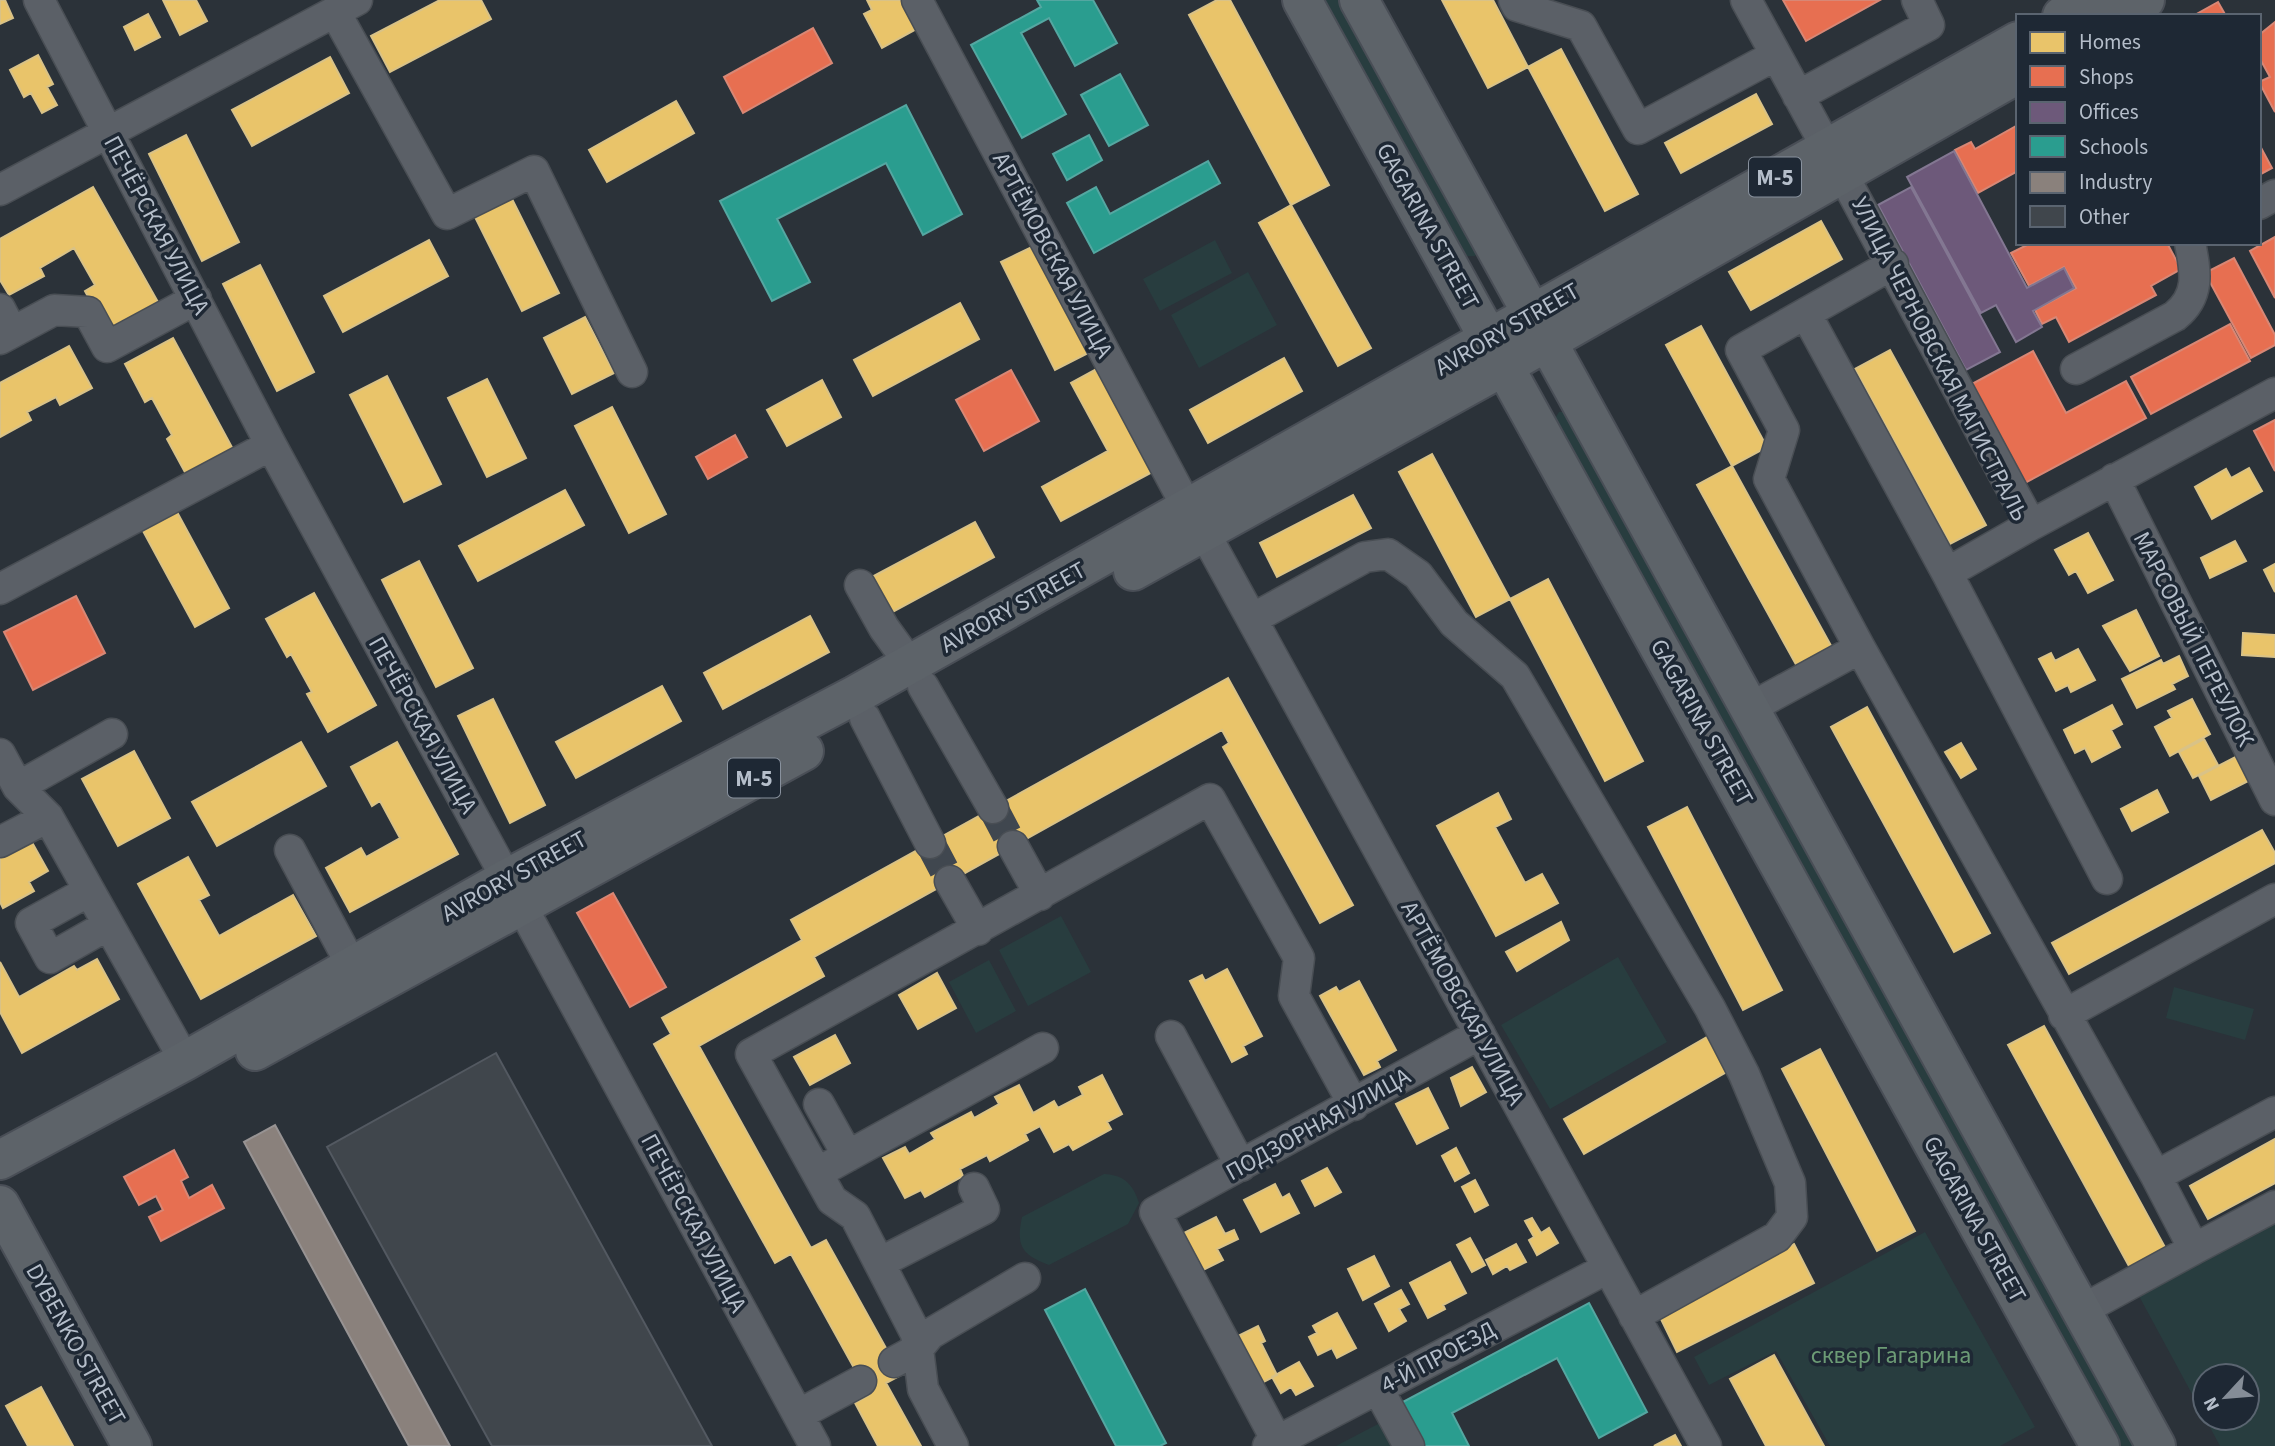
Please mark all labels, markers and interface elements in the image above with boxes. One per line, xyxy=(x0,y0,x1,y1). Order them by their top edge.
legend xyxy=(2016,14,2261,245)
text: Homes xyxy=(2079,27,2141,57)
text: Shops xyxy=(2079,62,2134,92)
text: Offices xyxy=(2079,97,2139,127)
street label: ПЕЧЁРСКАЯ УЛИЦА xyxy=(95,130,219,321)
text: Schools xyxy=(2079,132,2148,162)
street label: GAGARINA STREET xyxy=(1367,137,1488,316)
street label: АРТЁМОВСКАЯ УЛИЦА xyxy=(983,146,1122,364)
road number: М-5 xyxy=(1749,158,1801,196)
text: Industry xyxy=(2079,167,2152,197)
street label: УЛИЦА ЧЕРНОВСКАЯ МАГИСТРАЛЬ xyxy=(1842,191,2037,527)
text: Other xyxy=(2079,202,2130,232)
street label: AVRORY STREET xyxy=(1429,274,1586,385)
street label: МАРСОВЫЙ ПЕРЕУЛОК xyxy=(2124,526,2263,753)
street label: AVRORY STREET xyxy=(934,553,1092,662)
street label: ПЕЧЁРСКАЯ УЛИЦА xyxy=(359,630,486,820)
street label: GAGARINA STREET xyxy=(1641,633,1762,812)
road number: М-5 xyxy=(728,758,780,798)
street label: AVRORY STREET xyxy=(435,822,593,931)
street label: АРТЁМОВСКАЯ УЛИЦА xyxy=(1392,895,1533,1112)
street label: ПОДЗОРНАЯ УЛИЦА xyxy=(1219,1059,1417,1190)
street label: ПЕЧЁРСКАЯ УЛИЦА xyxy=(632,1128,756,1319)
street label: GAGARINA STREET xyxy=(1914,1130,2035,1309)
street label: DYBENKO STREET xyxy=(17,1257,134,1431)
street label: 4-Й ПРОЕЗД xyxy=(1375,1313,1502,1402)
park label: сквер Гагарина xyxy=(1811,1338,1971,1373)
north arrow xyxy=(2191,1362,2261,1432)
text: N xyxy=(2197,1392,2227,1415)

